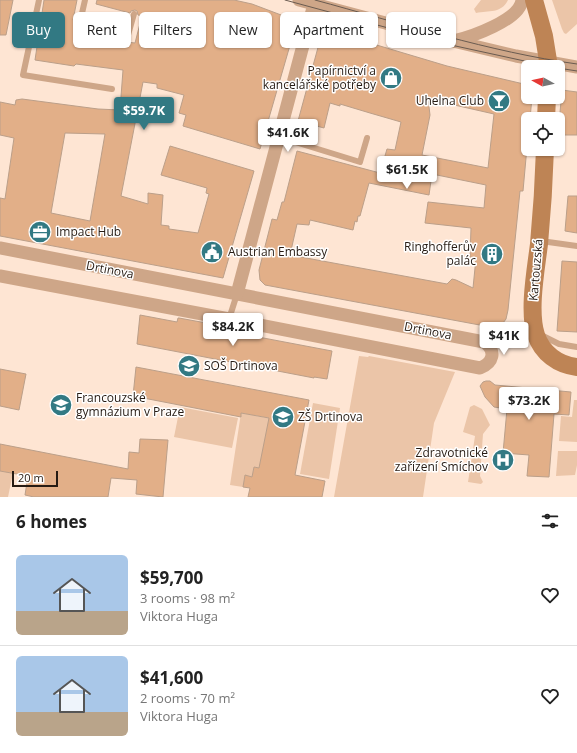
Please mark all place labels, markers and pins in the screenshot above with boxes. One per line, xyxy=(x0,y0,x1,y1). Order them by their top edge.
place label: Papírnictví a kancelářské potřeby xyxy=(263,62,377,93)
shop icon: Papírnictví a kancelářské potřeby xyxy=(378,65,404,91)
bar icon: Uhelna Club xyxy=(486,88,512,114)
place label: Uhelna Club xyxy=(416,92,484,109)
pin: $59.7K xyxy=(111,97,177,131)
pin: $41.6K xyxy=(255,119,321,153)
pin: $61.5K xyxy=(374,156,440,190)
office icon: Impact Hub xyxy=(27,219,53,245)
place label: Impact Hub xyxy=(56,223,121,240)
place label: Ringhofferův palác xyxy=(404,238,476,269)
public building icon: Austrian Embassy xyxy=(199,239,225,265)
building icon: Ringhofferův palác xyxy=(479,241,505,267)
place label: Austrian Embassy xyxy=(228,243,328,260)
pin: $84.2K xyxy=(200,313,266,347)
pin: $41K xyxy=(480,322,528,356)
school or university icon: SOŠ Drtinova xyxy=(176,353,202,379)
place label: SOŠ Drtinova xyxy=(204,357,278,374)
pin: $73.2K xyxy=(496,387,562,421)
place label: Francouzské gymnázium v Praze xyxy=(76,389,184,420)
school or university icon: Francouzské gymnázium v Praze xyxy=(48,392,74,418)
school or university icon: ZŠ Drtinova xyxy=(270,404,296,430)
place label: ZŠ Drtinova xyxy=(298,408,363,425)
place label: Zdravotnické zařízení Smíchov xyxy=(395,444,488,475)
hospital icon: Zdravotnické zařízení Smíchov xyxy=(490,447,516,473)

